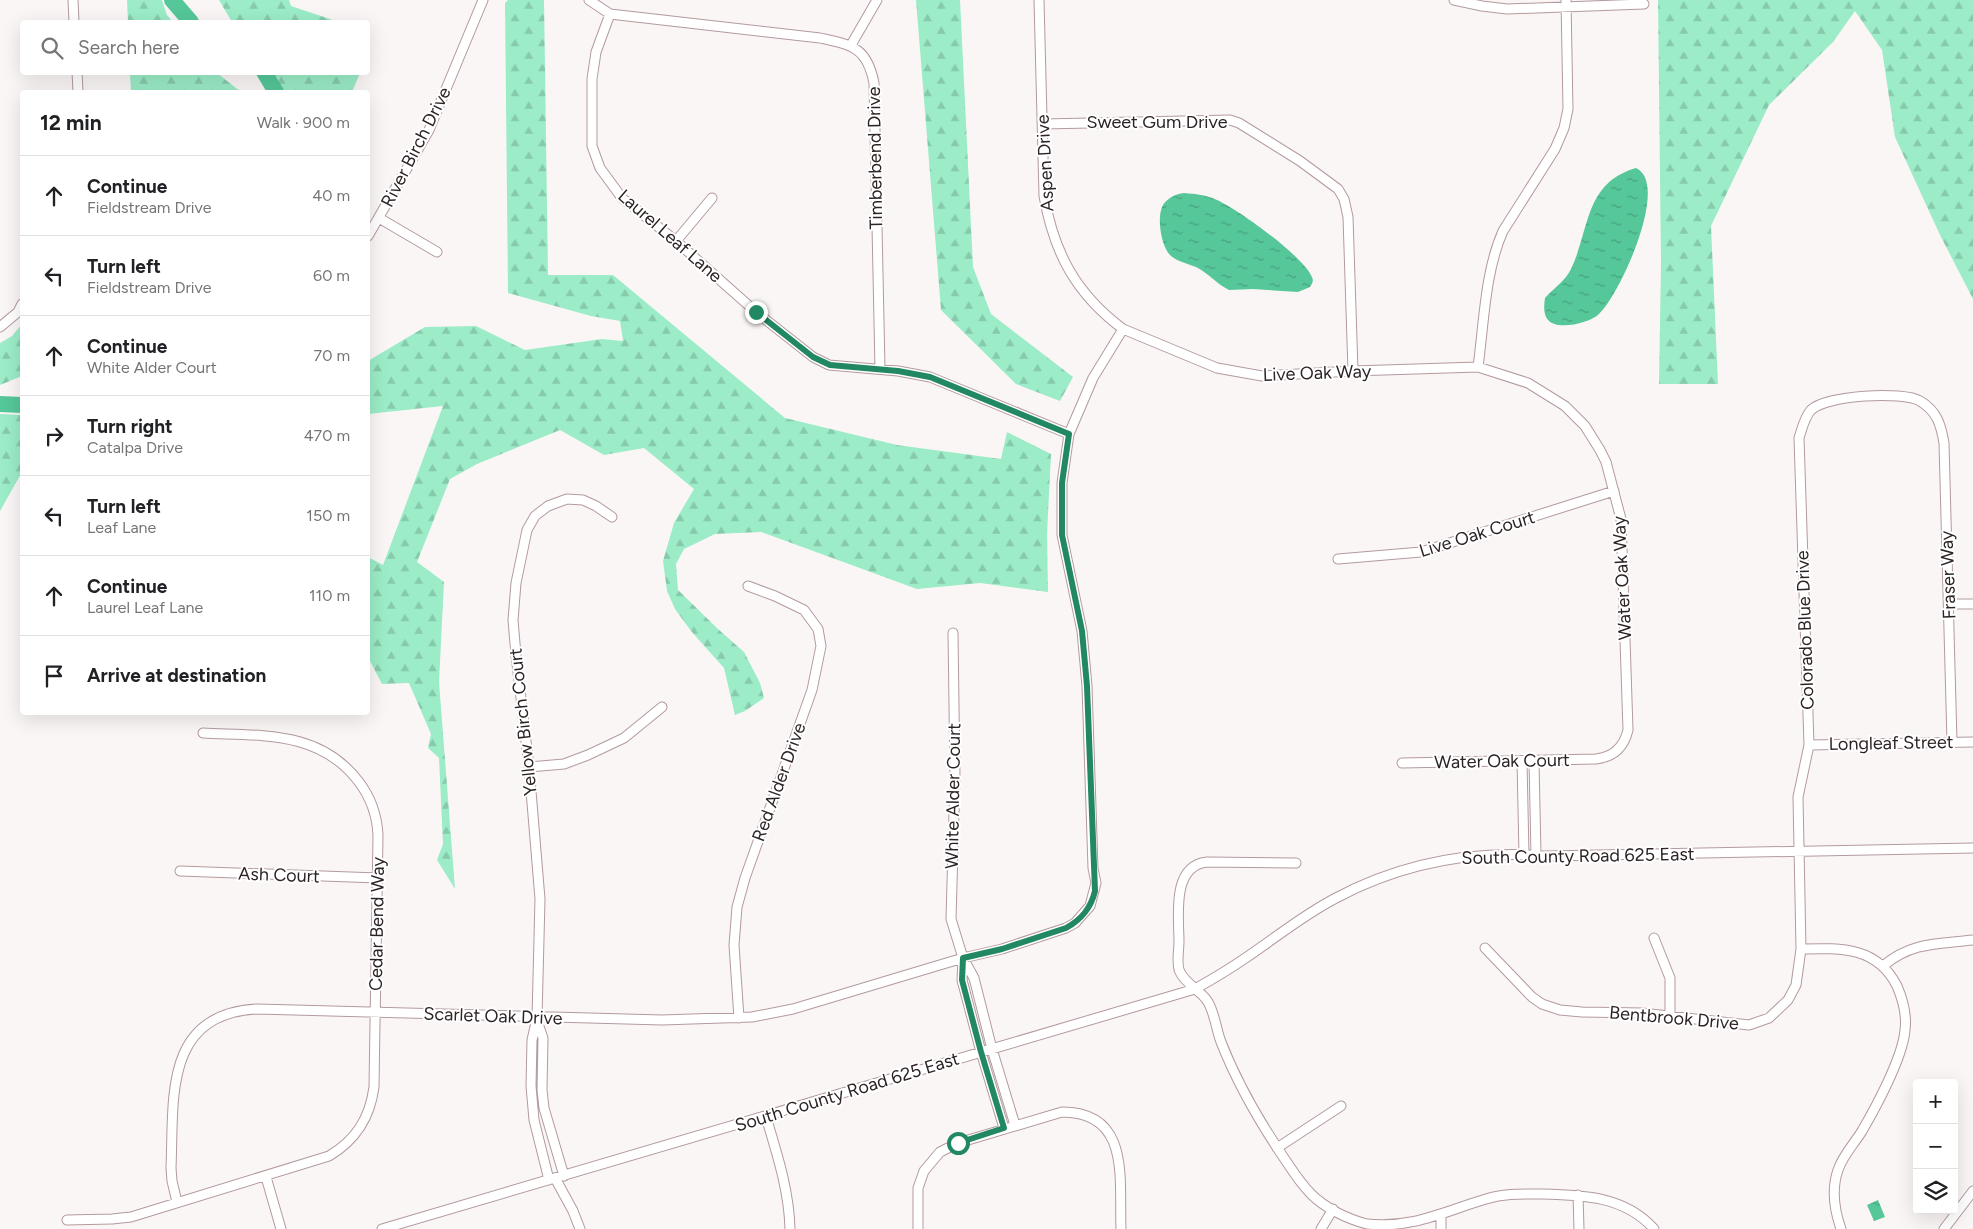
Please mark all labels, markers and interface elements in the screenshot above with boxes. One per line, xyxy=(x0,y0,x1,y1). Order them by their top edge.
search box xyxy=(20,20,370,75)
icon: search xyxy=(38,34,66,62)
text: Search here xyxy=(78,36,180,59)
street label: River Birch Drive xyxy=(376,83,456,211)
street label: Timberbend Drive xyxy=(863,86,887,230)
text: 12 min xyxy=(40,110,102,135)
street label: Sweet Gum Drive xyxy=(1087,111,1228,133)
text: Walk · 900 m xyxy=(257,113,350,132)
street label: Aspen Drive xyxy=(1031,114,1059,212)
text: Continue xyxy=(87,175,167,198)
icon: ahead xyxy=(40,182,68,210)
street label: Laurel Leaf Lane xyxy=(613,185,727,287)
text: 40 m xyxy=(312,186,350,205)
text: Fieldstream Drive xyxy=(87,198,211,217)
text: Turn left xyxy=(87,255,161,278)
icon: left xyxy=(40,262,68,290)
text: 60 m xyxy=(313,266,350,285)
text: Fieldstream Drive xyxy=(87,278,211,297)
route end xyxy=(745,301,768,324)
text: Continue xyxy=(87,335,167,358)
icon: ahead xyxy=(40,342,68,370)
text: 70 m xyxy=(314,346,350,365)
text: White Alder Court xyxy=(87,358,217,377)
street label: Live Oak Way xyxy=(1262,360,1372,386)
text: Turn right xyxy=(87,415,173,438)
icon: right xyxy=(40,422,68,450)
text: 470 m xyxy=(304,426,350,445)
text: Catalpa Drive xyxy=(87,438,183,457)
text: Turn left xyxy=(87,495,161,518)
icon: left xyxy=(40,502,68,530)
text: 150 m xyxy=(306,506,350,525)
street label: Live Oak Court xyxy=(1417,506,1538,562)
street label: Water Oak Way xyxy=(1608,515,1636,641)
text: Leaf Lane xyxy=(87,518,156,537)
street label: Fraser Way xyxy=(1935,530,1961,620)
street label: Colorado Blue Drive xyxy=(1791,550,1819,710)
text: Continue xyxy=(87,575,167,598)
icon: ahead xyxy=(40,582,68,610)
text: 110 m xyxy=(309,586,350,605)
text: Laurel Leaf Lane xyxy=(87,598,203,617)
street label: Yellow Birch Court xyxy=(504,647,542,797)
icon: arrive xyxy=(40,662,68,690)
text: Arrive at destination xyxy=(87,664,266,687)
street label: Red Alder Drive xyxy=(747,719,811,844)
street label: White Alder Court xyxy=(941,723,965,869)
street label: Longleaf Street xyxy=(1828,731,1954,755)
street label: Water Oak Court xyxy=(1434,749,1570,773)
street label: South County Road 625 East xyxy=(1461,843,1695,869)
street label: Cedar Bend Way xyxy=(365,856,389,991)
street label: Ash Court xyxy=(238,863,320,887)
street label: Bentbrook Drive xyxy=(1608,1001,1740,1035)
street label: Scarlet Oak Drive xyxy=(423,1003,563,1029)
street label: South County Road 625 East xyxy=(732,1047,962,1137)
map controls xyxy=(1913,1079,1958,1214)
button: + xyxy=(1913,1079,1958,1124)
button: − xyxy=(1913,1124,1958,1169)
route start xyxy=(947,1132,970,1155)
button: layers xyxy=(1913,1169,1958,1214)

